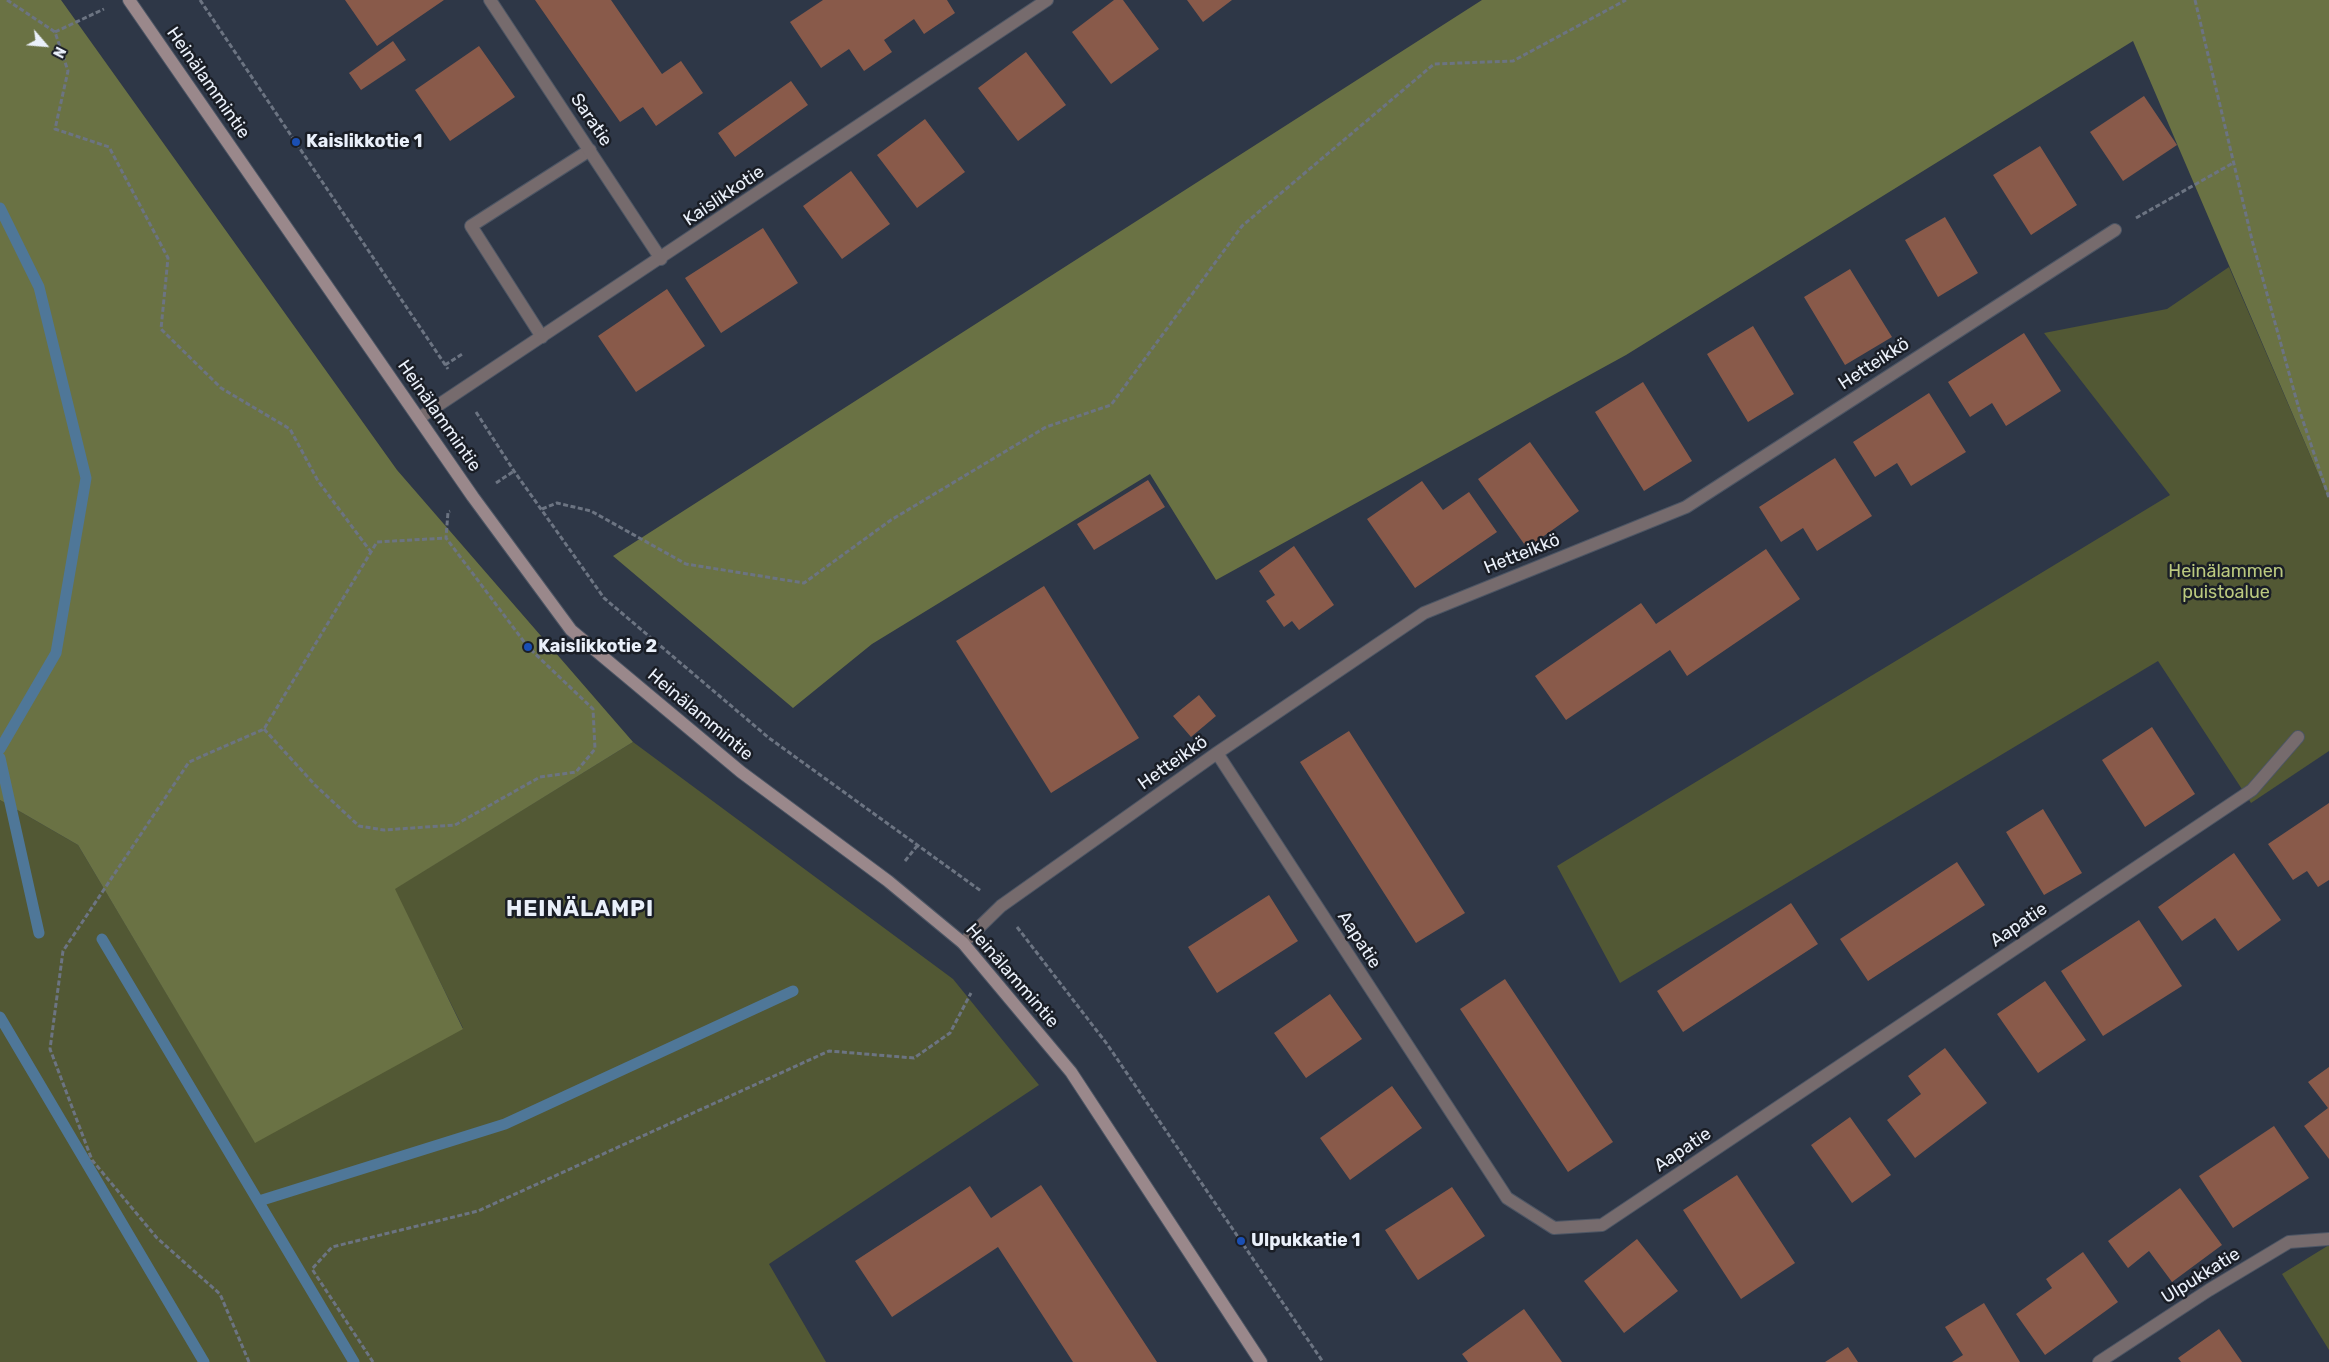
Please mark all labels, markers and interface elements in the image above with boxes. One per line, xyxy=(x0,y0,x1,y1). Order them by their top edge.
north arrow xyxy=(20,20,70,70)
street label: Heinälammintie xyxy=(162,23,254,143)
text: N xyxy=(49,44,69,60)
street label: Saratie xyxy=(566,89,616,151)
place label: Kaislikkotie 1 xyxy=(306,131,422,153)
marker: Kaislikkotie 1 xyxy=(290,136,302,148)
street label: Kaislikkotie xyxy=(680,161,768,231)
street label: Hetteikkö xyxy=(1835,333,1913,395)
street label: Heinälammintie xyxy=(393,356,485,476)
street label: Hetteikkö xyxy=(1481,529,1563,579)
park label: Heinälammen puistoalue xyxy=(2168,561,2284,604)
place label: Kaislikkotie 2 xyxy=(538,636,657,658)
marker: Kaislikkotie 2 xyxy=(522,641,534,653)
street label: Heinälammintie xyxy=(643,665,757,765)
street label: Hetteikkö xyxy=(1134,731,1212,795)
district label: HEINÄLAMPI xyxy=(505,897,655,923)
street label: Aapatie xyxy=(1986,898,2052,952)
street label: Aapatie xyxy=(1333,907,1385,973)
street label: Heinälammintie xyxy=(961,919,1063,1033)
street label: Aapatie xyxy=(1650,1123,1716,1177)
place label: Ulpukkatie 1 xyxy=(1251,1230,1361,1252)
marker: Ulpukkatie 1 xyxy=(1235,1235,1247,1247)
street label: Ulpukkatie xyxy=(2158,1243,2244,1309)

